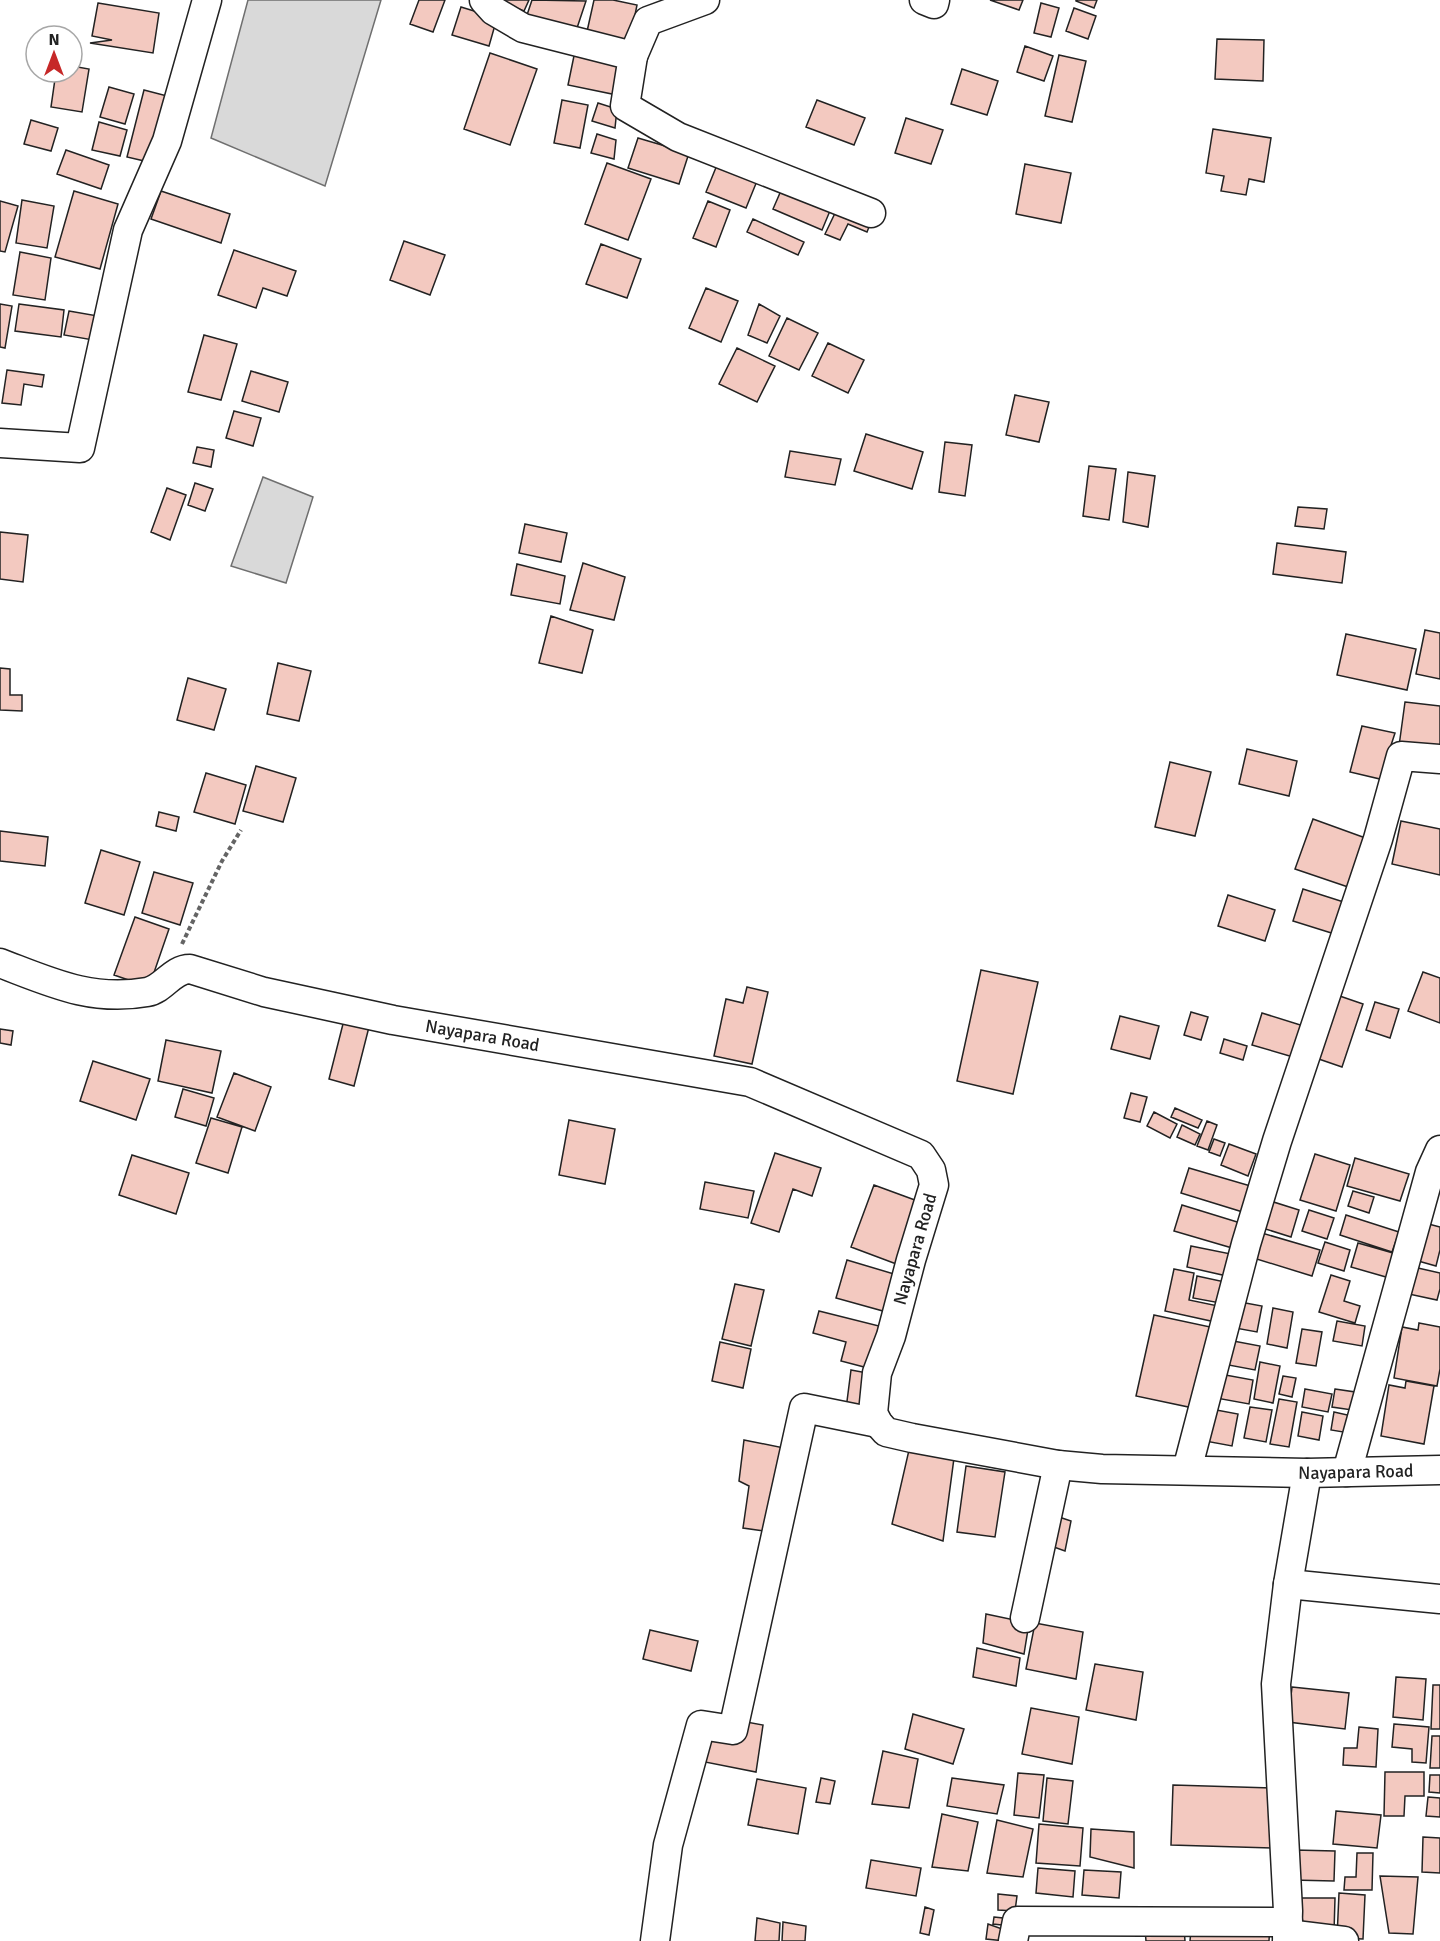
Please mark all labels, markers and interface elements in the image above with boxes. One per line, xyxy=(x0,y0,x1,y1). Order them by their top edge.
north arrow xyxy=(24,24,84,84)
text: N xyxy=(48,30,60,50)
street label: Nayapara Road xyxy=(424,1015,541,1056)
street label: Nayapara Road xyxy=(889,1191,941,1307)
street label: Nayapara Road xyxy=(1298,1460,1414,1484)

